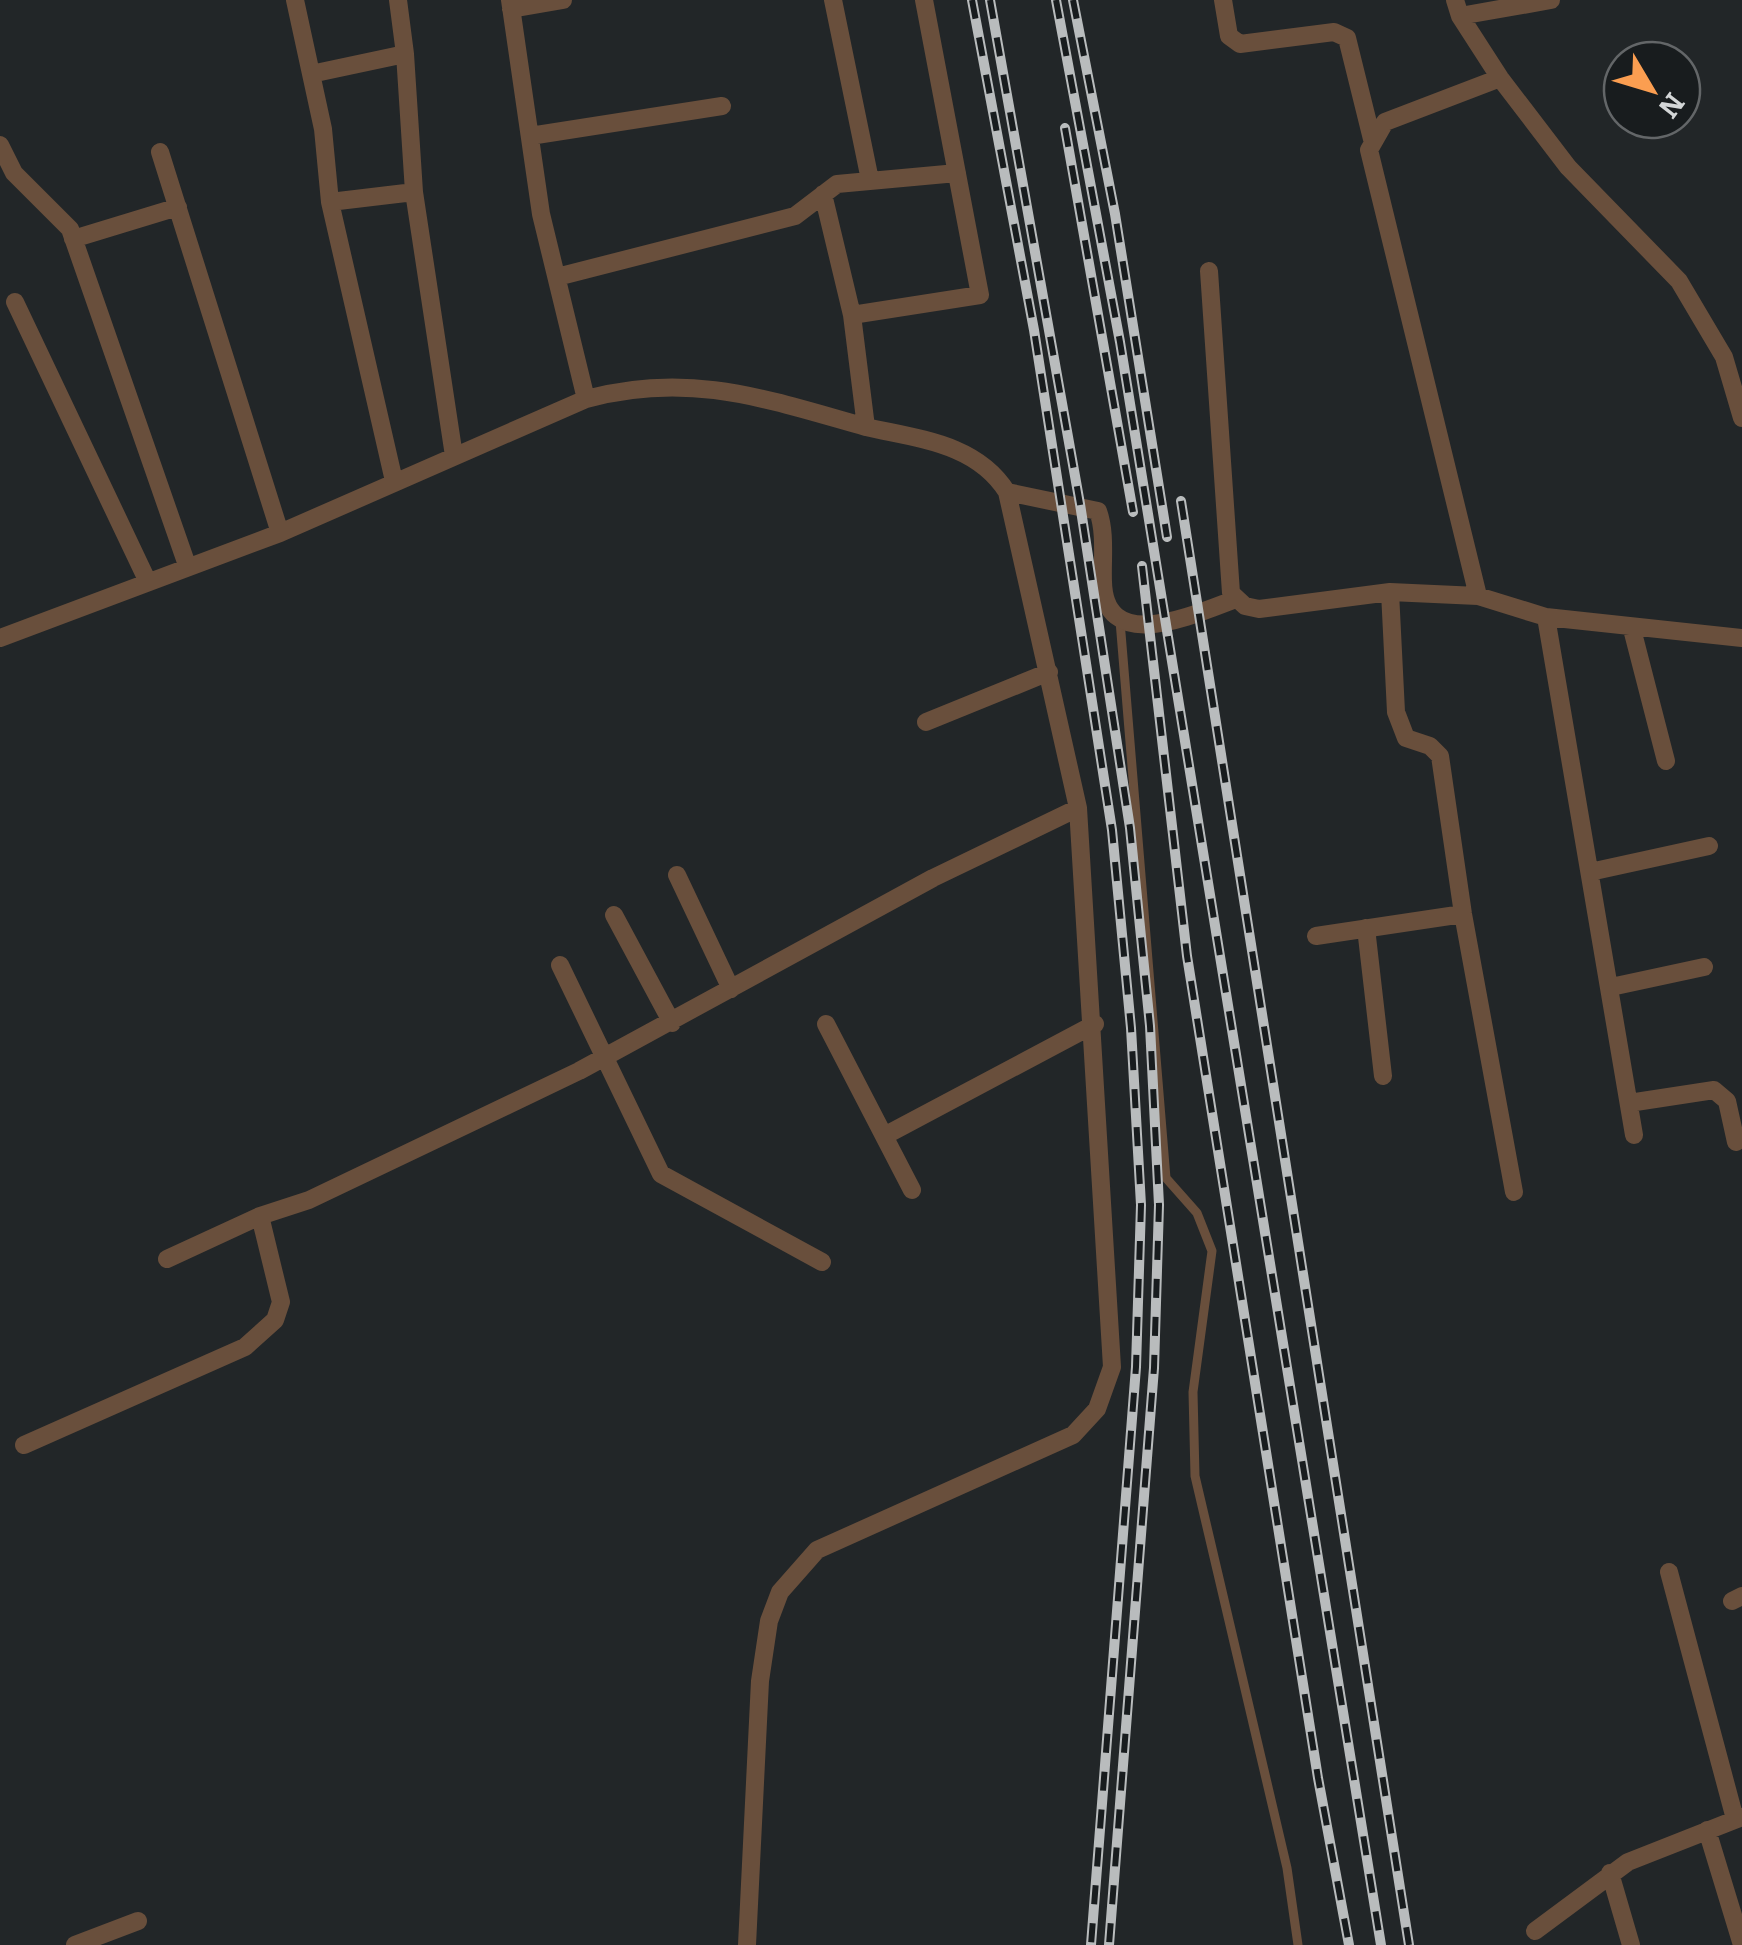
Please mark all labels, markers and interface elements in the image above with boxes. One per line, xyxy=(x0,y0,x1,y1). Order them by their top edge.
north arrow xyxy=(1602,40,1702,140)
text: N xyxy=(1652,86,1691,124)

